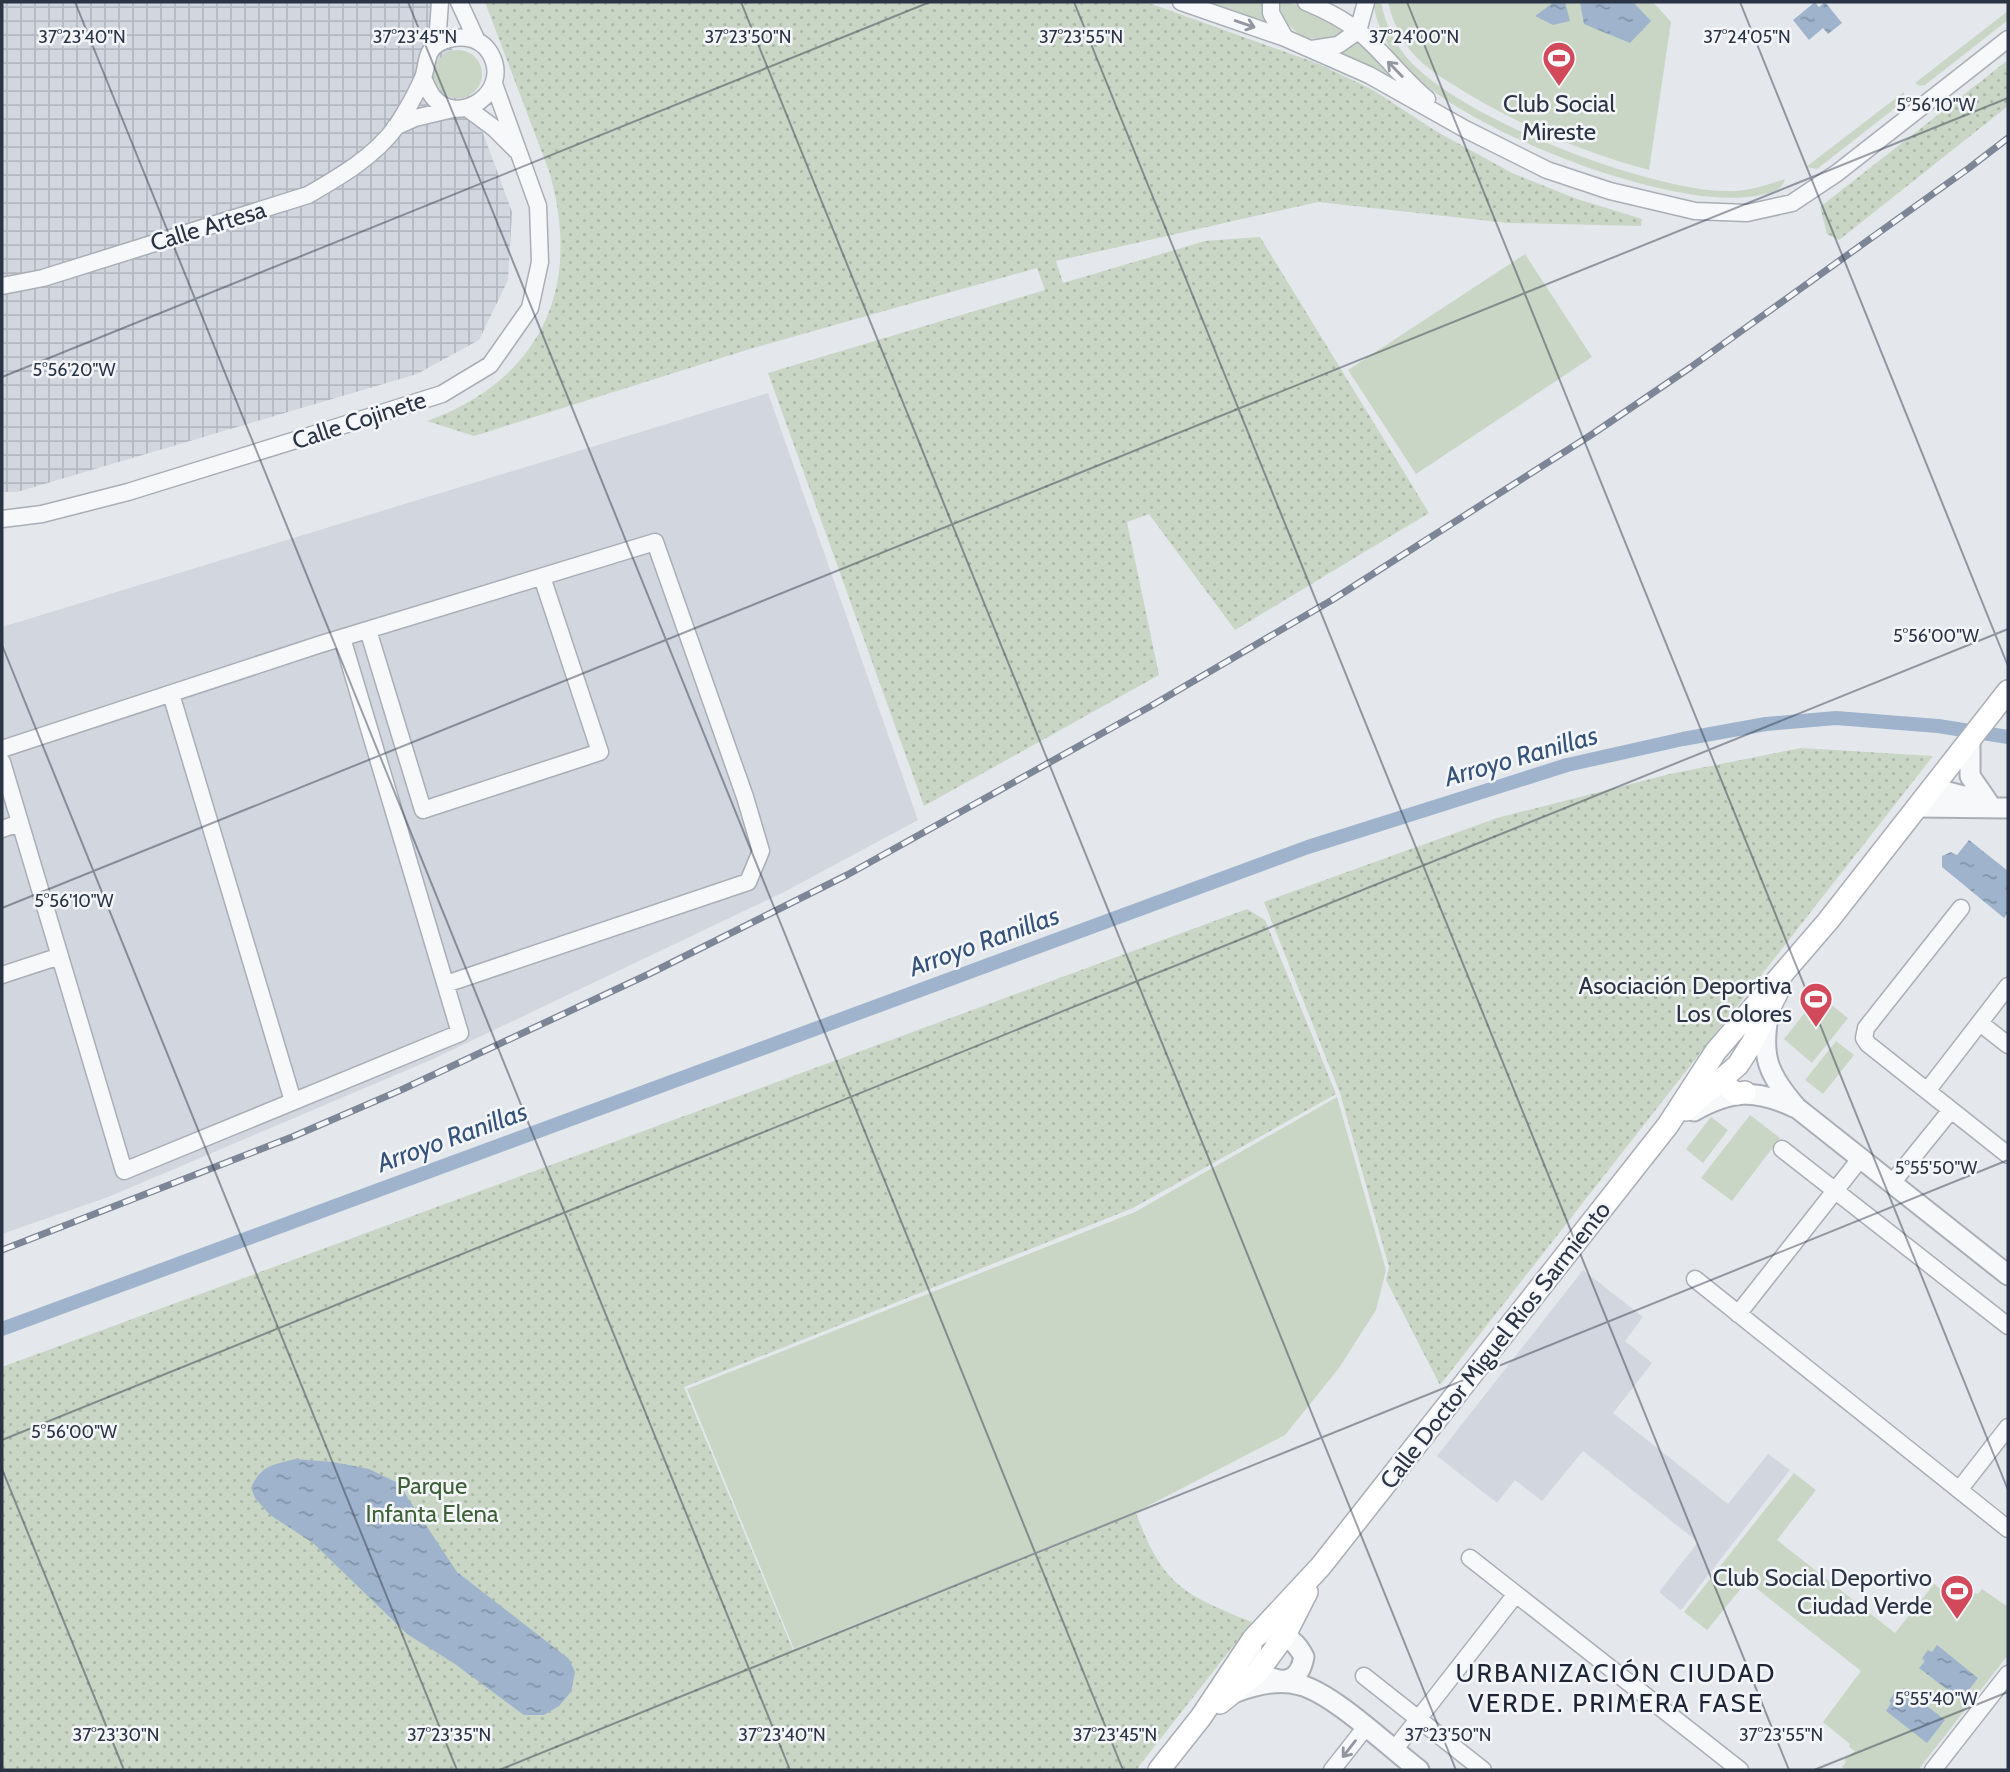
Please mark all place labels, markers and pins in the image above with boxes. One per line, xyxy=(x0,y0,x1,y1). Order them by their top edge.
sports icon: Club Social Mireste xyxy=(1540,39,1578,88)
place label: Club Social Mireste xyxy=(1503,89,1615,146)
place label: Asociación Deportiva Los Colores xyxy=(1578,971,1792,1028)
sports icon: Asociación Deportiva Los Colores xyxy=(1797,980,1835,1029)
place label: Club Social Deportivo Ciudad Verde xyxy=(1713,1563,1932,1620)
sports icon: Club Social Deportivo Ciudad Verde xyxy=(1938,1572,1976,1621)

